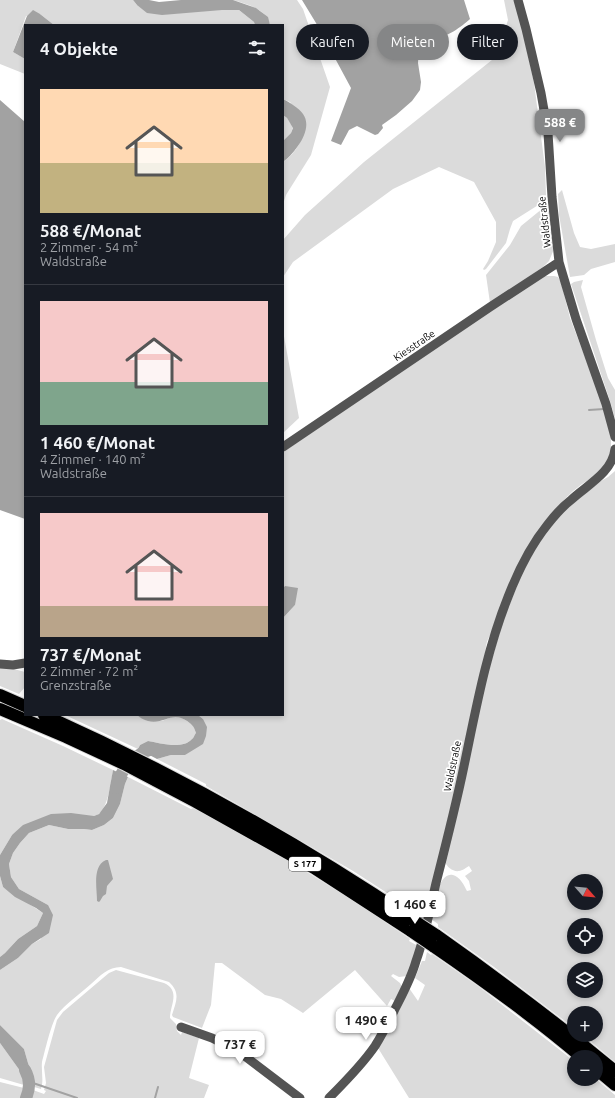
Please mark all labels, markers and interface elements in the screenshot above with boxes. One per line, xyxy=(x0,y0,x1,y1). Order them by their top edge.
chip: Kaufen xyxy=(296,24,369,60)
chip: Mieten xyxy=(377,24,449,60)
chip: Filter xyxy=(457,24,518,60)
icon: filters xyxy=(246,37,268,59)
text: 4 Objekte xyxy=(40,39,118,58)
pin: 588 € xyxy=(532,109,588,143)
icon: home xyxy=(118,115,190,187)
text: 588 € xyxy=(544,115,576,129)
street label: Waldstraße xyxy=(536,196,553,248)
text: 588 €/Monat xyxy=(40,221,141,240)
text: 2 Zimmer · 54 m² xyxy=(40,240,138,254)
text: Waldstraße xyxy=(40,254,107,268)
icon: home xyxy=(118,327,190,399)
street label: Kiesstraße xyxy=(392,328,437,363)
text: 1 460 €/Monat xyxy=(40,433,155,452)
text: 4 Zimmer · 140 m² xyxy=(40,452,146,466)
text: Waldstraße xyxy=(40,466,107,480)
icon: home xyxy=(118,539,190,611)
text: 737 €/Monat xyxy=(40,645,141,664)
text: 2 Zimmer · 72 m² xyxy=(40,664,138,678)
text: Grenzstraße xyxy=(40,678,111,692)
street label: Waldstraße xyxy=(442,740,463,792)
road number: S 177 xyxy=(289,857,321,871)
north arrow xyxy=(567,874,603,910)
map controls xyxy=(567,874,603,1086)
pin: 1 460 € xyxy=(378,891,452,925)
text: 1 460 € xyxy=(394,897,436,911)
button: locate xyxy=(567,918,603,954)
button: layers xyxy=(567,962,603,998)
button: + xyxy=(567,1006,603,1042)
pin: 1 490 € xyxy=(329,1007,403,1041)
text: 1 490 € xyxy=(345,1013,387,1027)
pin: 737 € xyxy=(212,1031,268,1065)
text: 737 € xyxy=(224,1037,256,1051)
button: − xyxy=(567,1050,603,1086)

